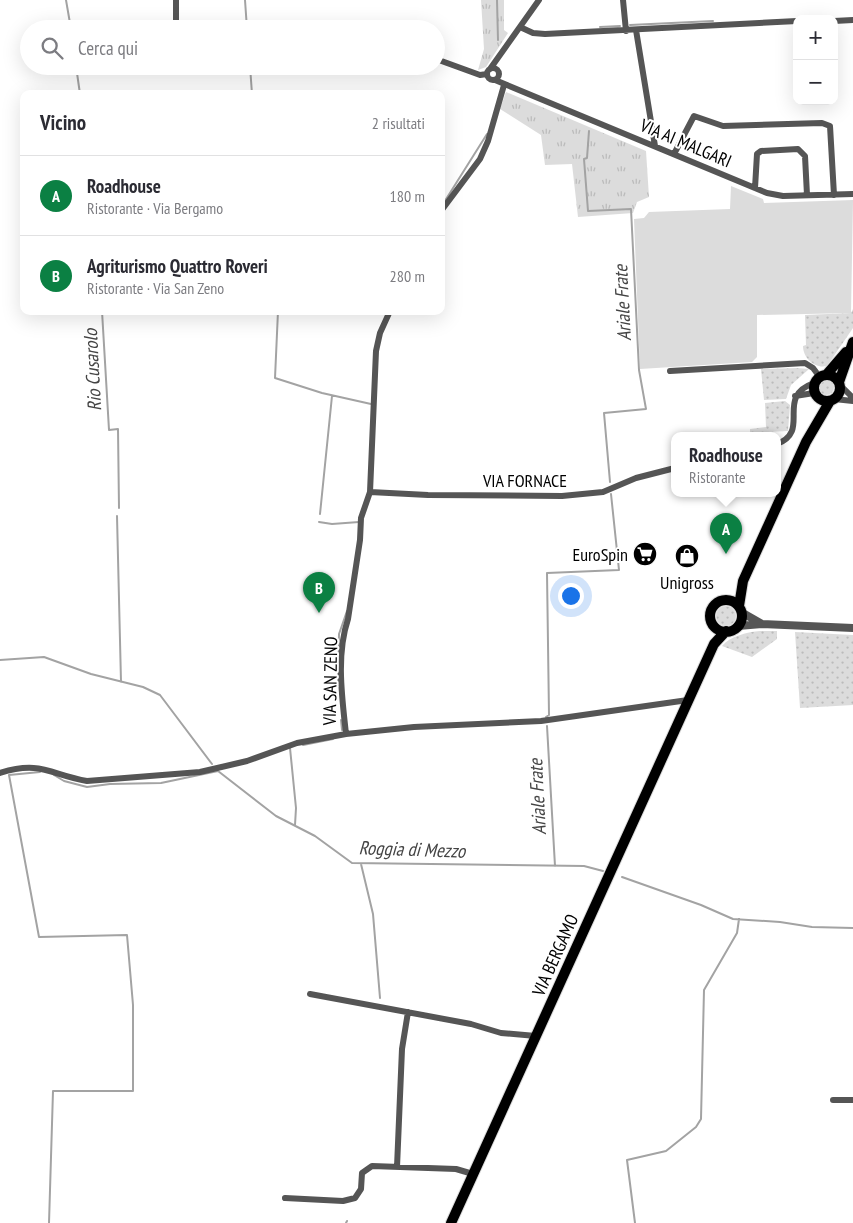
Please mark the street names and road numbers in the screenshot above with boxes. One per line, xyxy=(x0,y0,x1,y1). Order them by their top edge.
street label: VIA AI MALGARI xyxy=(636,113,735,173)
street label: VIA FORNACE xyxy=(482,469,567,492)
street label: VIA SAN ZENO xyxy=(318,636,342,727)
street label: VIA BERGAMO xyxy=(526,910,583,1000)

